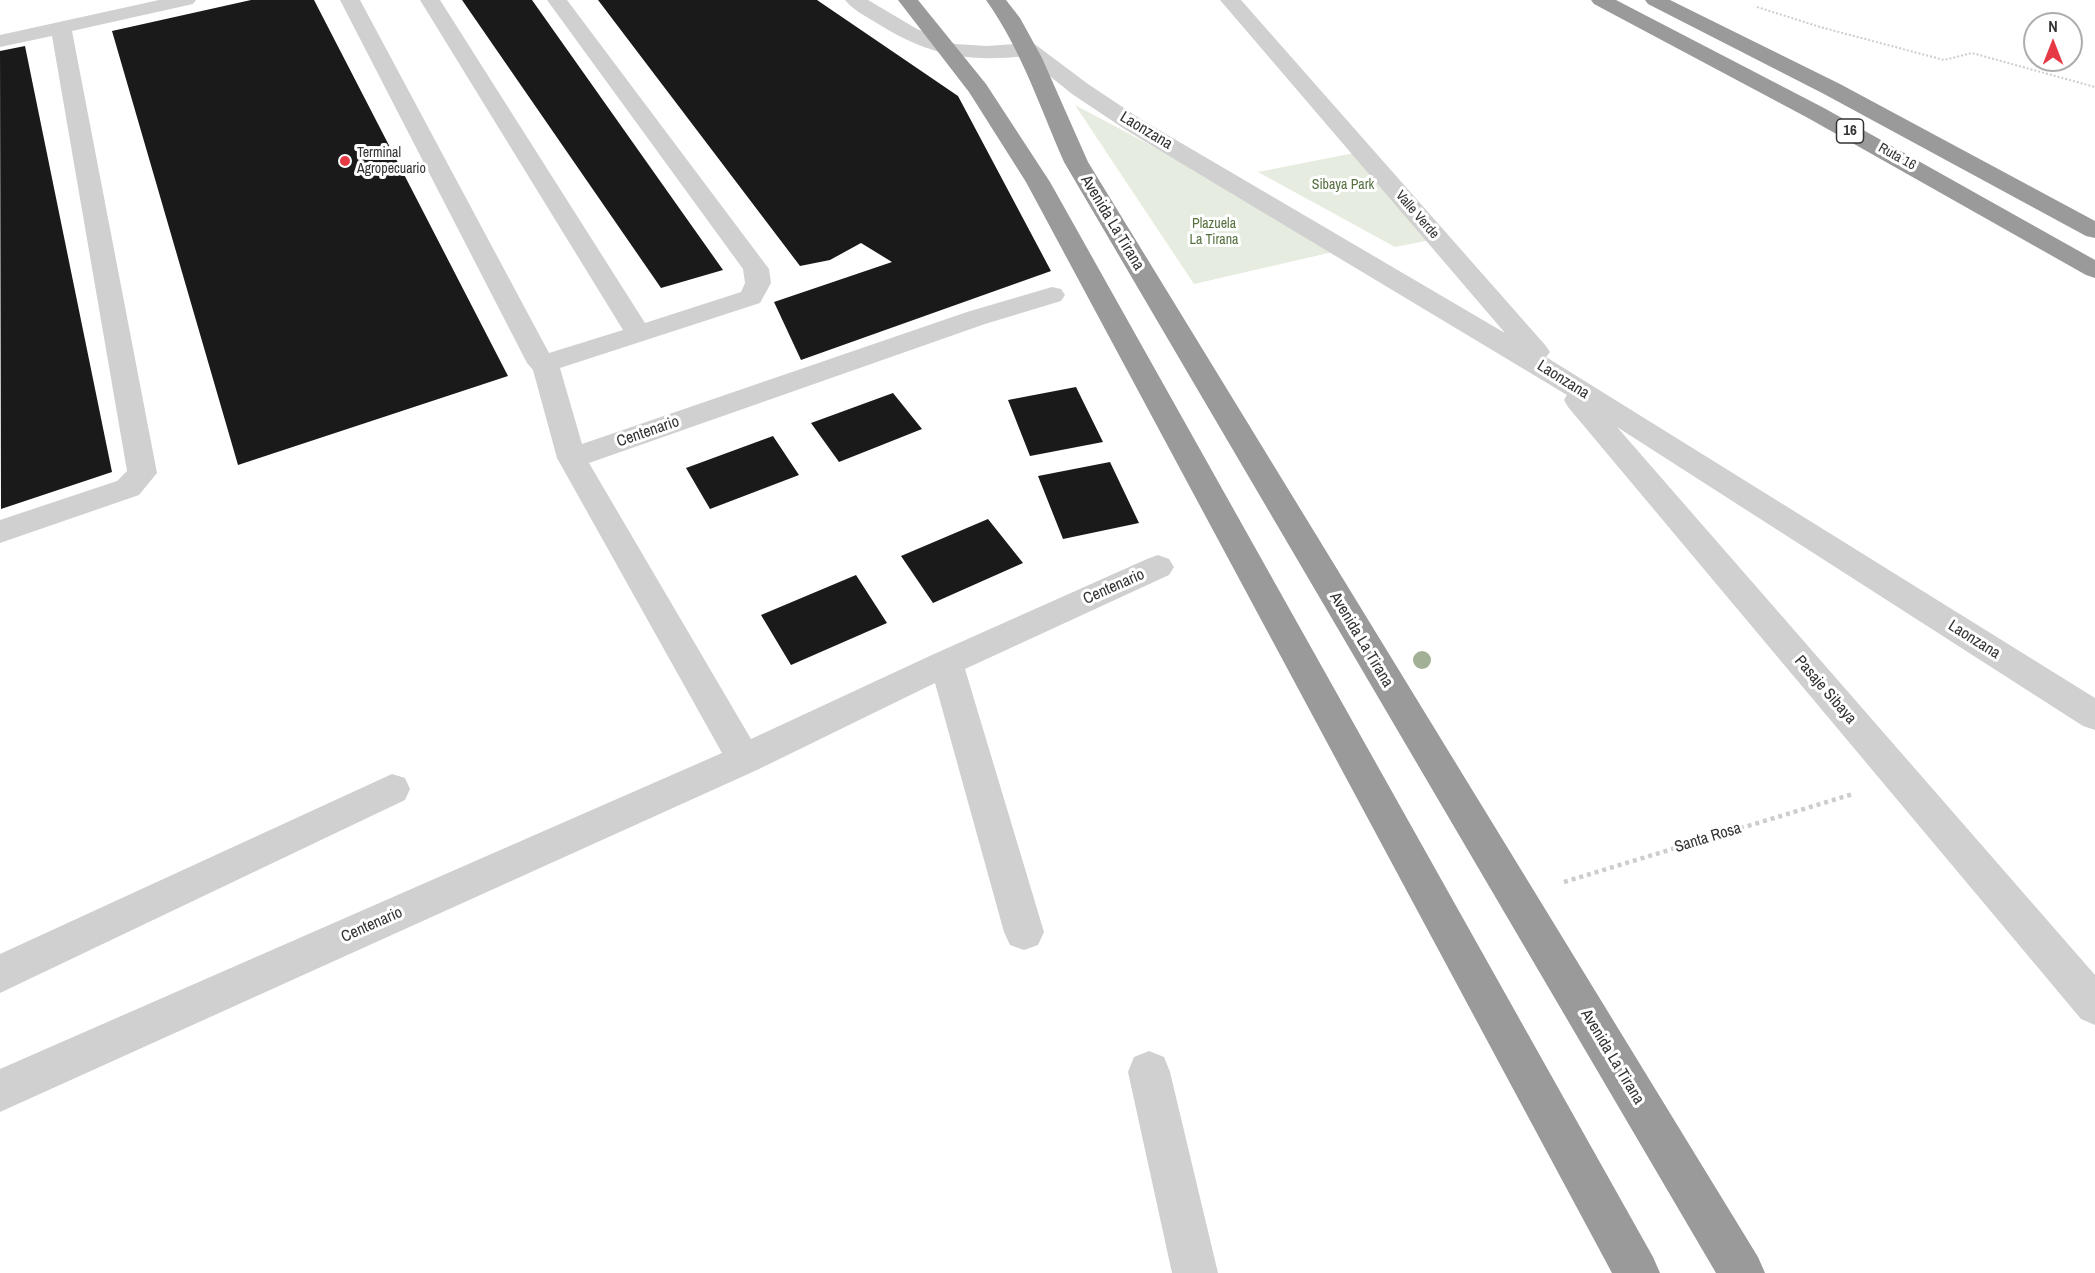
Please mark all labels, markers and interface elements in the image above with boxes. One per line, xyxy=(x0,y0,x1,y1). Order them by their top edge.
north arrow xyxy=(2023,12,2083,72)
text: N xyxy=(2048,15,2058,37)
street label: Laonzana xyxy=(1116,108,1176,154)
road number: 16 xyxy=(1836,119,1864,143)
street label: Ruta 16 xyxy=(1875,140,1919,174)
place label: Terminal Agropecuario xyxy=(357,145,426,178)
marker: Terminal Agropecuario xyxy=(338,154,352,168)
street label: Avenida La Tirana xyxy=(1076,172,1148,274)
park label: Sibaya Park xyxy=(1312,177,1374,193)
street label: Valle Verde xyxy=(1392,188,1442,242)
park label: Plazuela La Tirana xyxy=(1190,216,1238,249)
street label: Laonzana xyxy=(1533,357,1593,403)
street label: Centenario xyxy=(614,412,682,452)
street label: Centenario xyxy=(1080,565,1148,609)
street label: Avenida La Tirana xyxy=(1325,589,1397,691)
street label: Laonzana xyxy=(1944,617,2004,663)
street label: Pasaje Sibaya xyxy=(1790,652,1860,728)
street label: Santa Rosa xyxy=(1672,819,1744,857)
street label: Centenario xyxy=(338,903,406,947)
street label: Avenida La Tirana xyxy=(1576,1006,1648,1108)

